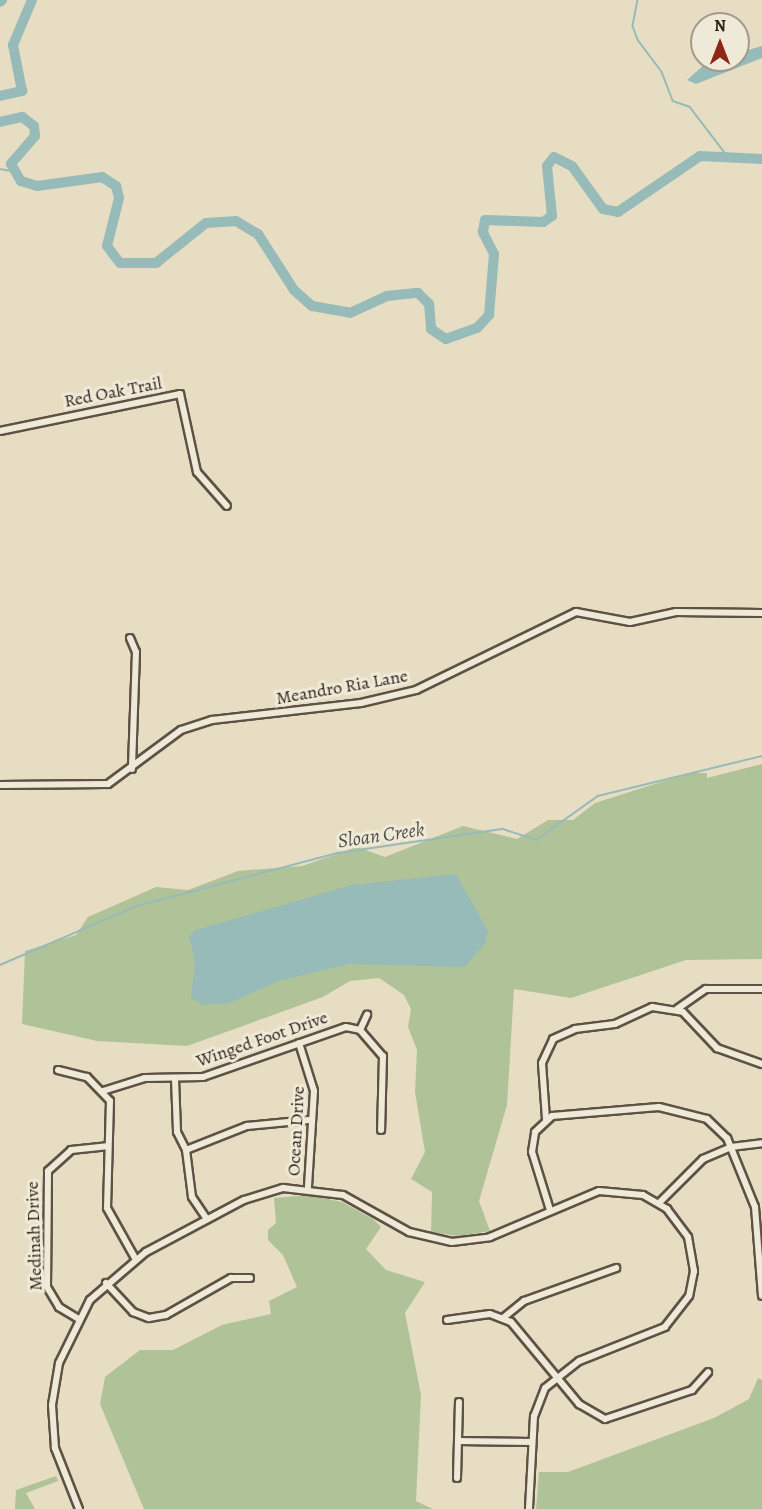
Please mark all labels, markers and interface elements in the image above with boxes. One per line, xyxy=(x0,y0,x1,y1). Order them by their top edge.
north arrow xyxy=(690,12,750,72)
text: N xyxy=(714,15,726,37)
street label: Red Oak Trail xyxy=(62,372,164,412)
street label: Meandro Ria Lane xyxy=(274,665,410,709)
water label: Sloan Creek xyxy=(336,817,426,853)
street label: Winged Foot Drive xyxy=(193,1006,331,1072)
street label: Ocean Drive xyxy=(283,1085,309,1177)
street label: Medinah Drive xyxy=(21,1181,47,1291)

